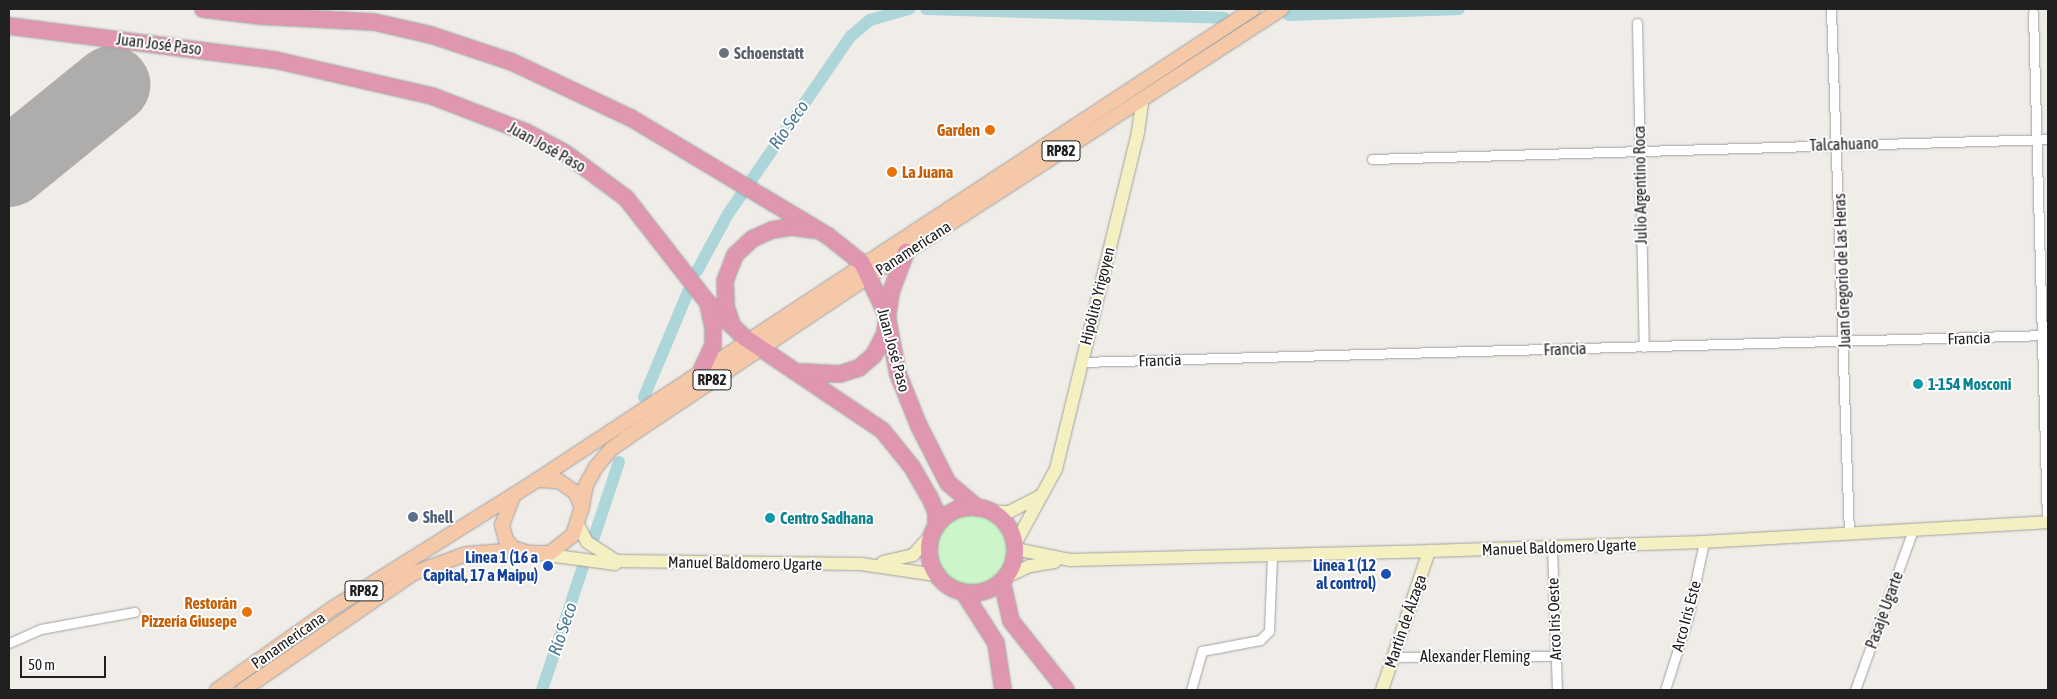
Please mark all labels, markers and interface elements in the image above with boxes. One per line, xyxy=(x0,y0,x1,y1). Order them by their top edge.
street label: Juan José Paso xyxy=(115,29,203,59)
place label: Schoenstatt xyxy=(734,43,804,63)
marker: Schoenstatt xyxy=(718,47,730,59)
water label: Río Seco xyxy=(765,96,813,154)
street label: Juan José Paso xyxy=(505,118,589,176)
place label: Garden xyxy=(937,120,980,140)
marker: Garden xyxy=(984,124,996,136)
street label: Julio Argentino Roca xyxy=(1629,125,1651,245)
street label: Talcahuano xyxy=(1809,133,1879,155)
road number: RP82 xyxy=(1041,138,1081,164)
place label: La Juana xyxy=(902,162,953,182)
marker: La Juana xyxy=(886,166,898,178)
street label: Juan Gregorio de Las Heras xyxy=(1830,193,1854,349)
street label: Panamericana xyxy=(872,217,954,279)
street label: Hipólito Yrigoyen xyxy=(1076,245,1118,347)
street label: Juan José Paso xyxy=(874,306,914,394)
street label: Francia xyxy=(1947,328,1991,348)
street label: Francia xyxy=(1543,339,1587,359)
street label: Francia xyxy=(1138,350,1182,370)
road number: RP82 xyxy=(692,368,732,392)
place label: 1-154 Mosconi xyxy=(1928,374,2011,394)
marker: 1-154 Mosconi xyxy=(1912,378,1924,390)
place label: Shell xyxy=(423,507,453,527)
place label: Centro Sadhana xyxy=(780,508,873,528)
marker: Shell xyxy=(407,511,419,523)
marker: Centro Sadhana xyxy=(764,512,776,524)
street label: Manuel Baldomero Ugarte xyxy=(1481,535,1637,559)
place label: Linea 1 (16 a Capital, 17 a Maipu) xyxy=(423,547,538,585)
street label: Manuel Baldomero Ugarte xyxy=(668,552,822,574)
place label: Linea 1 (12 al control) xyxy=(1313,555,1376,593)
marker: Linea 1 (16 a Capital, 17 a Maipu) xyxy=(542,560,554,572)
marker: Linea 1 (12 al control) xyxy=(1380,568,1392,580)
street label: Pasaje Ugarte xyxy=(1861,569,1907,651)
street label: Martín de Álzaga xyxy=(1380,572,1430,670)
street label: Arco Iris Oeste xyxy=(1543,577,1565,661)
road number: RP82 xyxy=(344,578,384,604)
street label: Arco Iris Este xyxy=(1667,578,1705,654)
place label: Restorán Pizzería Giusepe xyxy=(141,593,237,631)
water label: Río Seco xyxy=(544,600,582,658)
marker: Restorán Pizzería Giusepe xyxy=(241,606,253,618)
street label: Panamericana xyxy=(247,607,329,673)
scale bar xyxy=(22,646,109,678)
street label: Alexander Fleming xyxy=(1420,646,1530,666)
text: 50 m xyxy=(28,656,55,673)

